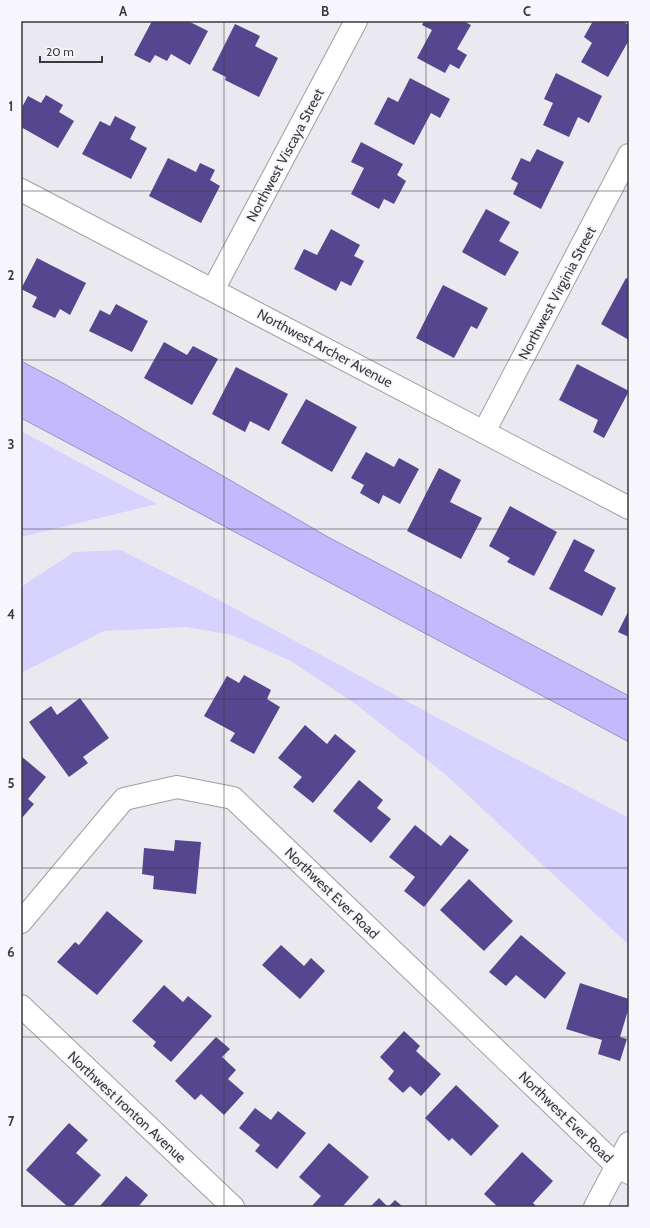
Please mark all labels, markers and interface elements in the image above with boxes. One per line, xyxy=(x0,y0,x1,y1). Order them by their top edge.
text: A xyxy=(119,3,128,19)
text: B xyxy=(321,3,329,19)
text: C xyxy=(523,3,531,19)
scale bar xyxy=(40,38,102,64)
text: 20 m xyxy=(46,44,74,59)
street label: Northwest Viscaya Street xyxy=(242,85,328,225)
text: 1 xyxy=(9,98,13,114)
street label: Northwest Virginia Street xyxy=(514,223,600,363)
text: 2 xyxy=(8,267,15,283)
street label: Northwest Archer Avenue xyxy=(254,305,396,391)
text: 3 xyxy=(7,436,15,452)
text: 4 xyxy=(7,606,15,622)
text: 5 xyxy=(8,775,15,791)
street label: Northwest Ever Road xyxy=(281,843,383,943)
text: 6 xyxy=(7,944,15,960)
street label: Northwest Ironton Avenue xyxy=(64,1047,190,1167)
street label: Northwest Ever Road xyxy=(515,1067,617,1167)
text: 7 xyxy=(8,1113,15,1129)

